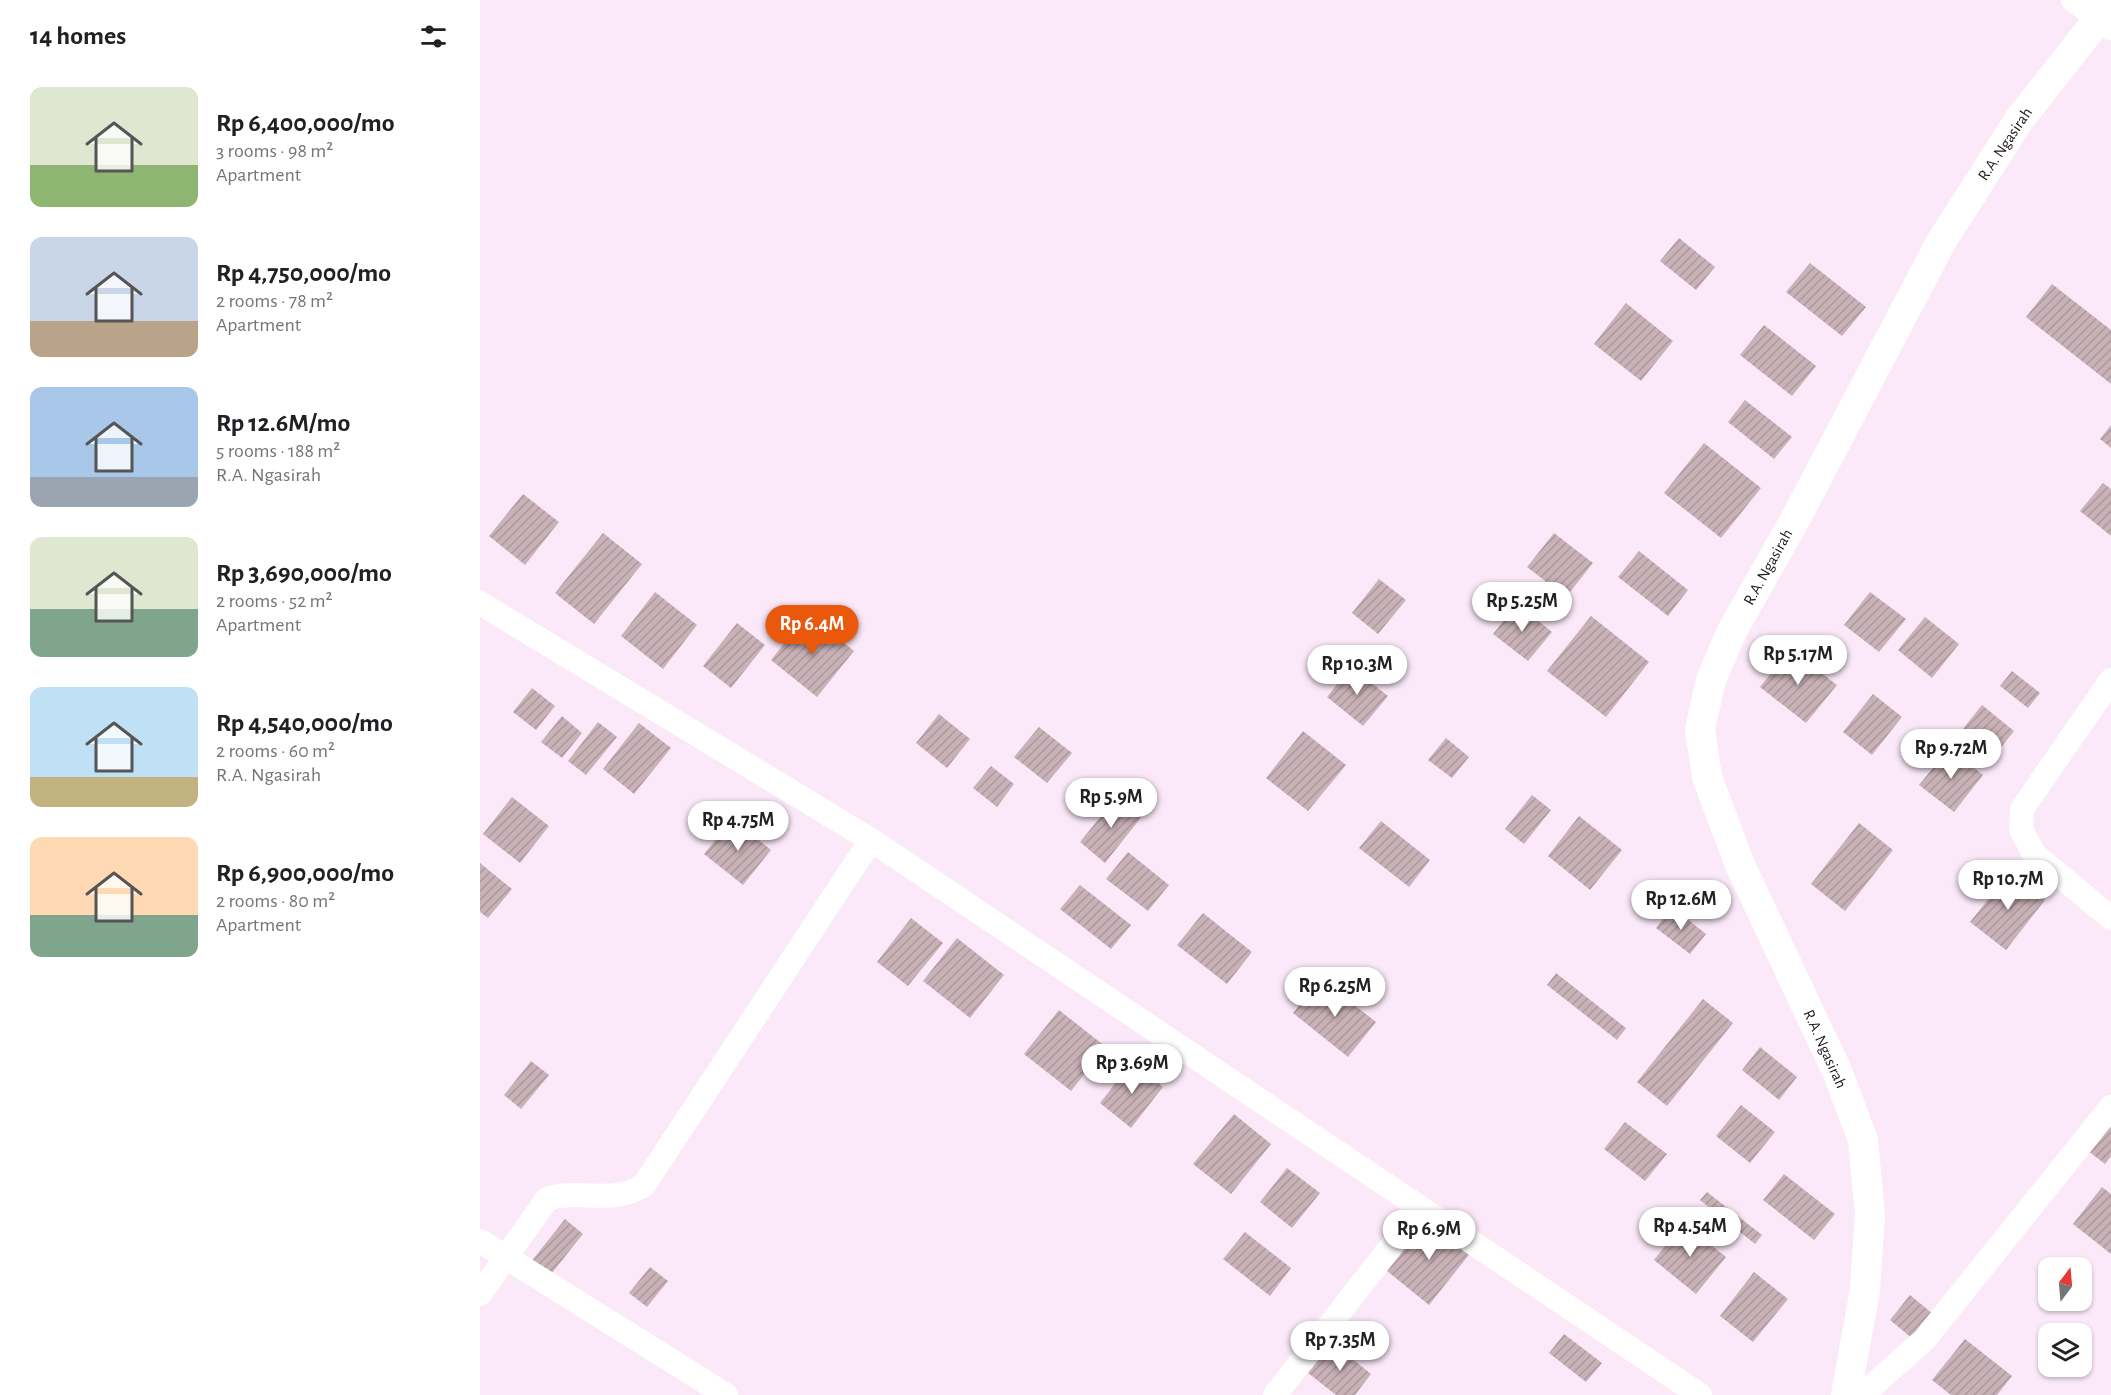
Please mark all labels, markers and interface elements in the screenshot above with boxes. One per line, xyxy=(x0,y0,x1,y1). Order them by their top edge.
icon: filters xyxy=(417,20,450,53)
text: 14 homes xyxy=(30,23,126,49)
street label: R.A. Ngasirah xyxy=(1975,105,2035,183)
text: Rp 6,400,000/mo xyxy=(216,110,395,136)
icon: home xyxy=(78,111,150,183)
text: 3 rooms · 98 m² xyxy=(216,141,333,161)
text: Apartment xyxy=(216,165,301,185)
text: Rp 4,750,000/mo xyxy=(216,260,391,286)
icon: home xyxy=(78,261,150,333)
text: 2 rooms · 78 m² xyxy=(216,291,333,311)
text: Apartment xyxy=(216,315,301,335)
text: Rp 12.6M/mo xyxy=(216,410,350,436)
icon: home xyxy=(78,411,150,483)
text: 5 rooms · 188 m² xyxy=(216,441,340,461)
text: R.A. Ngasirah xyxy=(216,465,321,485)
street label: R.A. Ngasirah xyxy=(1741,526,1795,608)
text: Rp 3,690,000/mo xyxy=(216,560,392,586)
icon: home xyxy=(78,561,150,633)
pin: Rp 5.25M xyxy=(1460,582,1584,633)
text: 2 rooms · 52 m² xyxy=(216,591,333,611)
text: Rp 5.25M xyxy=(1486,591,1558,611)
pin: Rp 6.4M xyxy=(757,605,867,656)
text: Rp 6.4M xyxy=(779,614,845,634)
text: Apartment xyxy=(216,615,301,635)
pin: Rp 5.17M xyxy=(1736,635,1860,686)
text: Rp 5.17M xyxy=(1763,644,1833,664)
pin: Rp 10.3M xyxy=(1295,645,1419,696)
text: Rp 10.3M xyxy=(1321,654,1393,674)
text: Rp 4,540,000/mo xyxy=(216,710,393,736)
icon: home xyxy=(78,711,150,783)
pin: Rp 9.72M xyxy=(1889,729,2013,780)
text: Rp 9.72M xyxy=(1914,738,1988,758)
text: 2 rooms · 60 m² xyxy=(216,741,335,761)
text: R.A. Ngasirah xyxy=(216,765,321,785)
pin: Rp 5.9M xyxy=(1056,778,1166,829)
text: Rp 5.9M xyxy=(1079,787,1143,807)
pin: Rp 4.75M xyxy=(676,801,800,852)
text: Rp 4.75M xyxy=(702,810,774,830)
text: Rp 6,900,000/mo xyxy=(216,860,394,886)
pin: Rp 10.7M xyxy=(1946,860,2070,911)
icon: home xyxy=(78,861,150,933)
text: Rp 10.7M xyxy=(1972,869,2044,889)
pin: Rp 12.6M xyxy=(1619,880,1743,931)
text: Rp 12.6M xyxy=(1645,889,1717,909)
text: 2 rooms · 80 m² xyxy=(216,891,335,911)
text: Apartment xyxy=(216,915,301,935)
pin: Rp 6.25M xyxy=(1273,967,1397,1018)
text: Rp 6.25M xyxy=(1298,976,1372,996)
street label: R.A. Ngasirah xyxy=(1801,1007,1849,1091)
pin: Rp 3.69M xyxy=(1070,1044,1194,1095)
text: Rp 3.69M xyxy=(1095,1053,1169,1073)
pin: Rp 4.54M xyxy=(1628,1207,1752,1258)
pin: Rp 6.9M xyxy=(1374,1210,1484,1261)
text: Rp 4.54M xyxy=(1653,1216,1727,1236)
text: Rp 6.9M xyxy=(1397,1219,1461,1239)
north arrow xyxy=(2038,1257,2092,1311)
map controls xyxy=(2038,1257,2092,1377)
pin: Rp 7.35M xyxy=(1278,1321,1402,1372)
button: layers xyxy=(2038,1323,2092,1377)
text: Rp 7.35M xyxy=(1304,1330,1376,1350)

